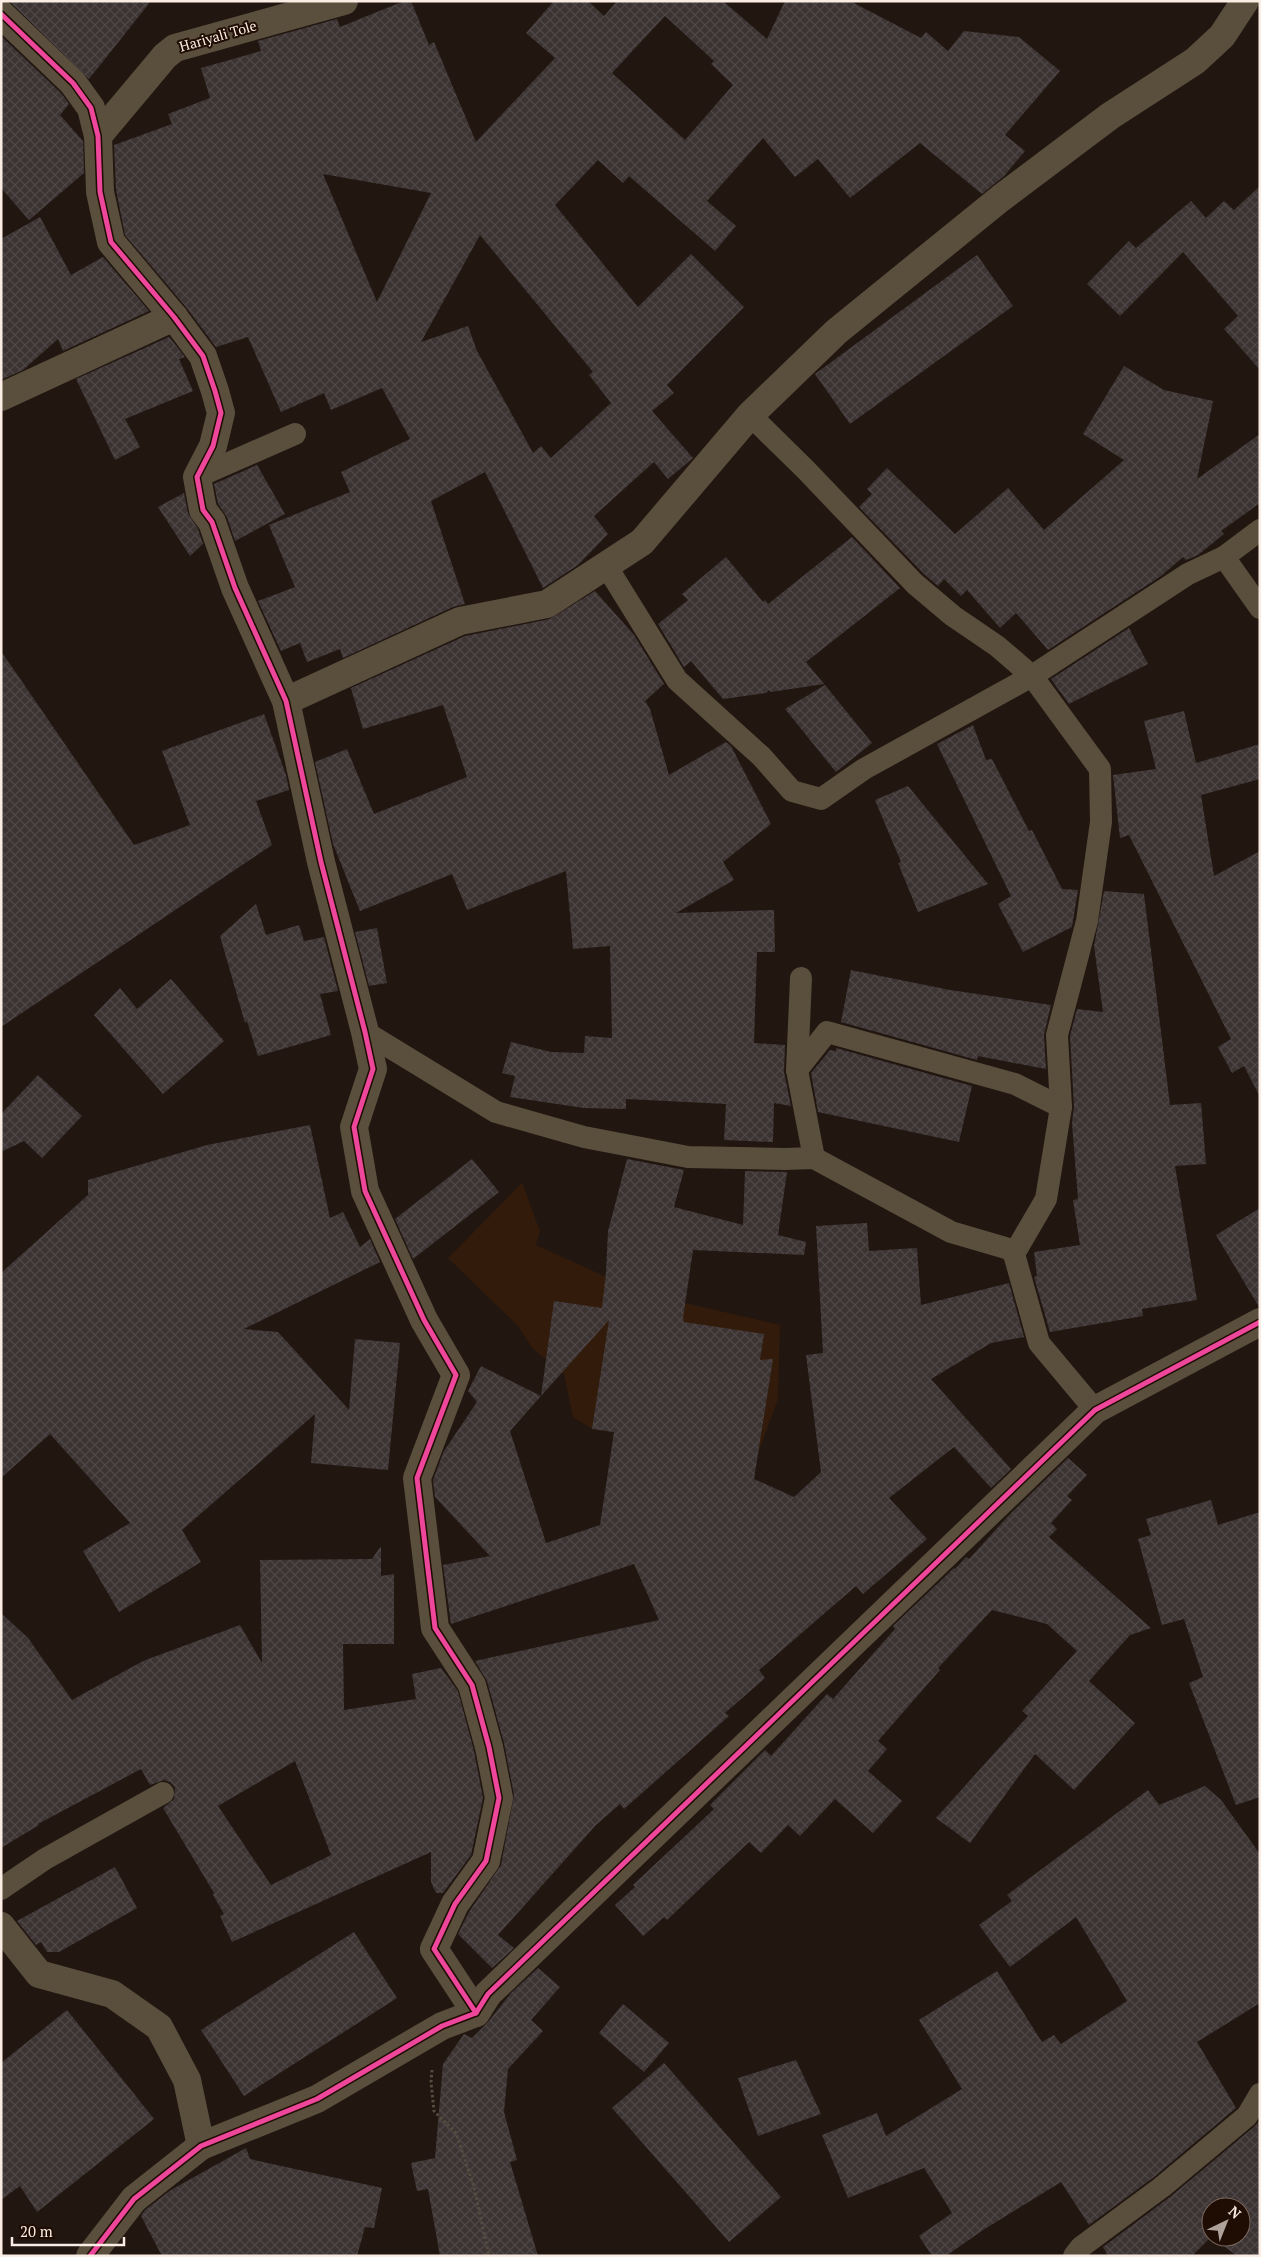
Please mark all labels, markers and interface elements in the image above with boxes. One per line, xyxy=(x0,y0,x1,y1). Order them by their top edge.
street label: Hariyali Tole xyxy=(177,15,259,56)
north arrow xyxy=(1201,2197,1251,2247)
text: N xyxy=(1225,2202,1246,2223)
scale bar xyxy=(12,2214,125,2246)
text: 20 m xyxy=(20,2221,53,2241)

